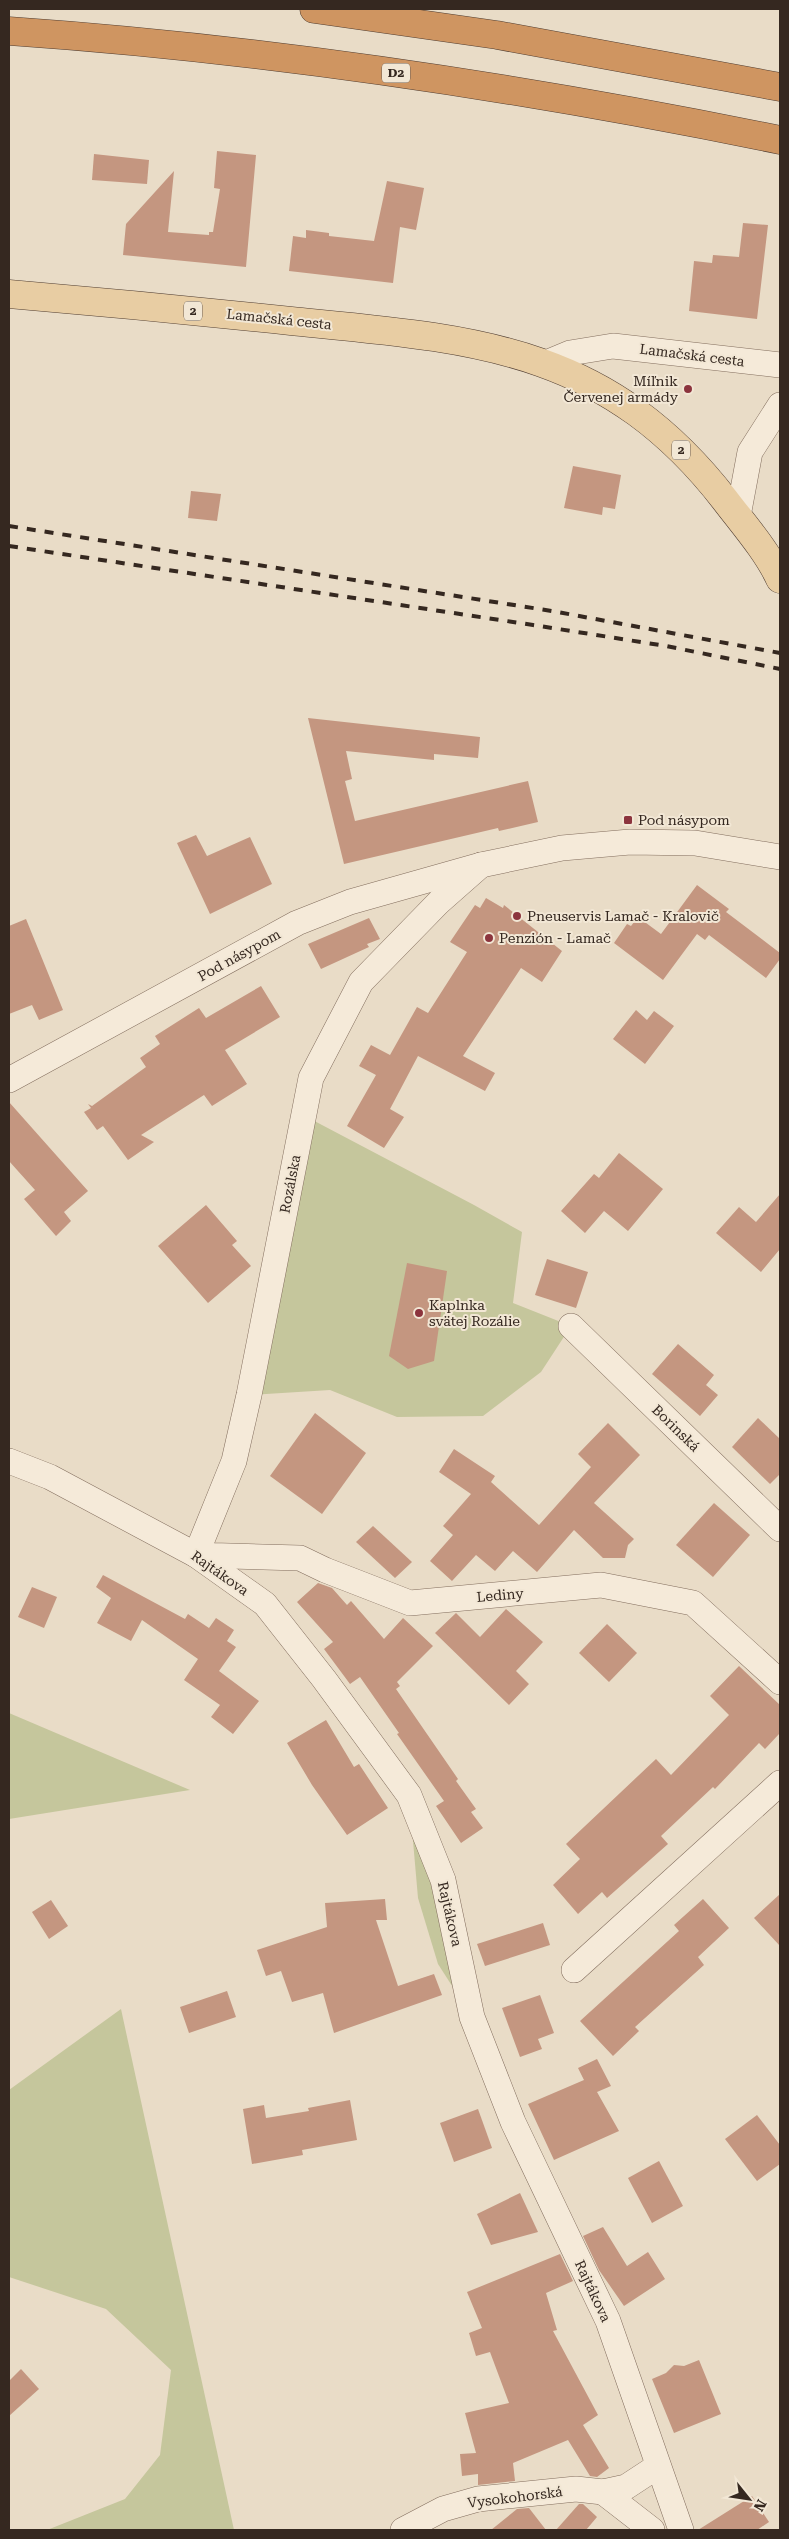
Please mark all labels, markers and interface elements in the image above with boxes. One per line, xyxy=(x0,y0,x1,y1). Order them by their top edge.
road number: D2 xyxy=(382,64,410,82)
road number: 2 xyxy=(184,302,202,321)
street label: Lamačská cesta xyxy=(226,306,333,333)
street label: Lamačská cesta xyxy=(639,341,746,369)
place label: Míľnik Červenej armády xyxy=(563,373,679,405)
marker: Míľnik Červenej armády xyxy=(682,383,694,395)
road number: 2 xyxy=(672,440,690,460)
place label: Pod násypom xyxy=(638,812,730,828)
marker: Pod násypom xyxy=(622,814,634,826)
place label: Pneuservis Lamač - Kralovič xyxy=(527,908,719,924)
marker: Pneuservis Lamač - Kralovič xyxy=(511,910,523,922)
street label: Pod násypom xyxy=(195,926,283,984)
place label: Penzión - Lamač xyxy=(499,930,611,946)
marker: Penzión - Lamač xyxy=(483,932,495,944)
street label: Rozálska xyxy=(276,1153,304,1215)
place label: Kaplnka svätej Rozálie xyxy=(429,1297,520,1329)
marker: Kaplnka svätej Rozálie xyxy=(413,1307,425,1319)
street label: Borinská xyxy=(649,1401,703,1455)
street label: Rajtákova xyxy=(188,1547,252,1599)
street label: Lediny xyxy=(476,1585,525,1605)
street label: Rajtákova xyxy=(435,1880,465,1948)
street label: Rajtákova xyxy=(572,2258,614,2325)
north arrow xyxy=(724,2474,774,2524)
street label: Vysokohorská xyxy=(467,2483,564,2511)
text: N xyxy=(751,2497,770,2514)

